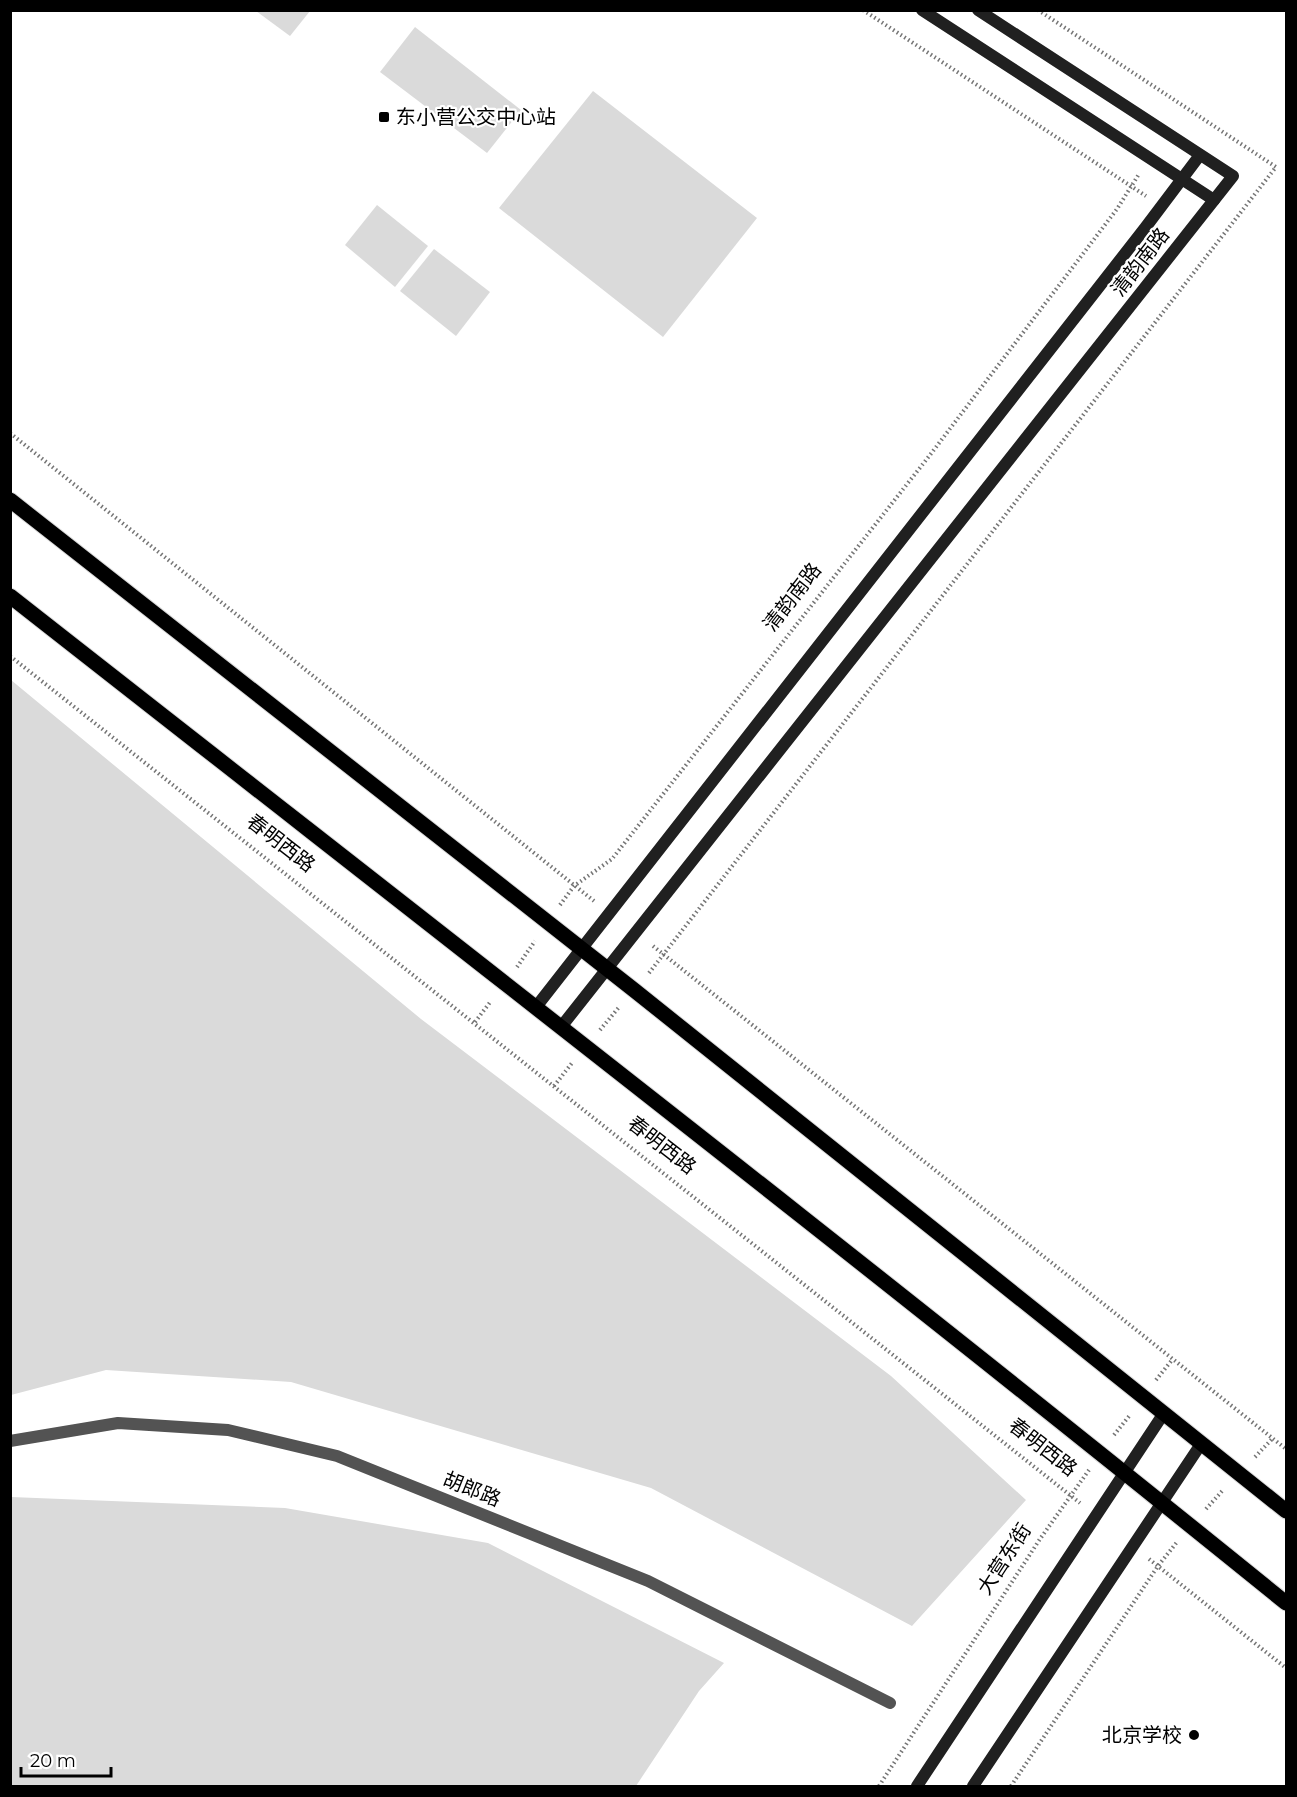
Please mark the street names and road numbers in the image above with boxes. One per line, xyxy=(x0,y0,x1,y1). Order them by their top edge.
street label: 清韵南路 xyxy=(1106,223,1174,301)
street label: 清韵南路 xyxy=(758,558,826,636)
street label: 春明西路 xyxy=(242,809,320,877)
street label: 春明西路 xyxy=(623,1111,701,1179)
street label: 春明西路 xyxy=(1004,1413,1082,1481)
street label: 胡郎路 xyxy=(440,1467,504,1511)
street label: 大营东街 xyxy=(972,1519,1036,1599)

